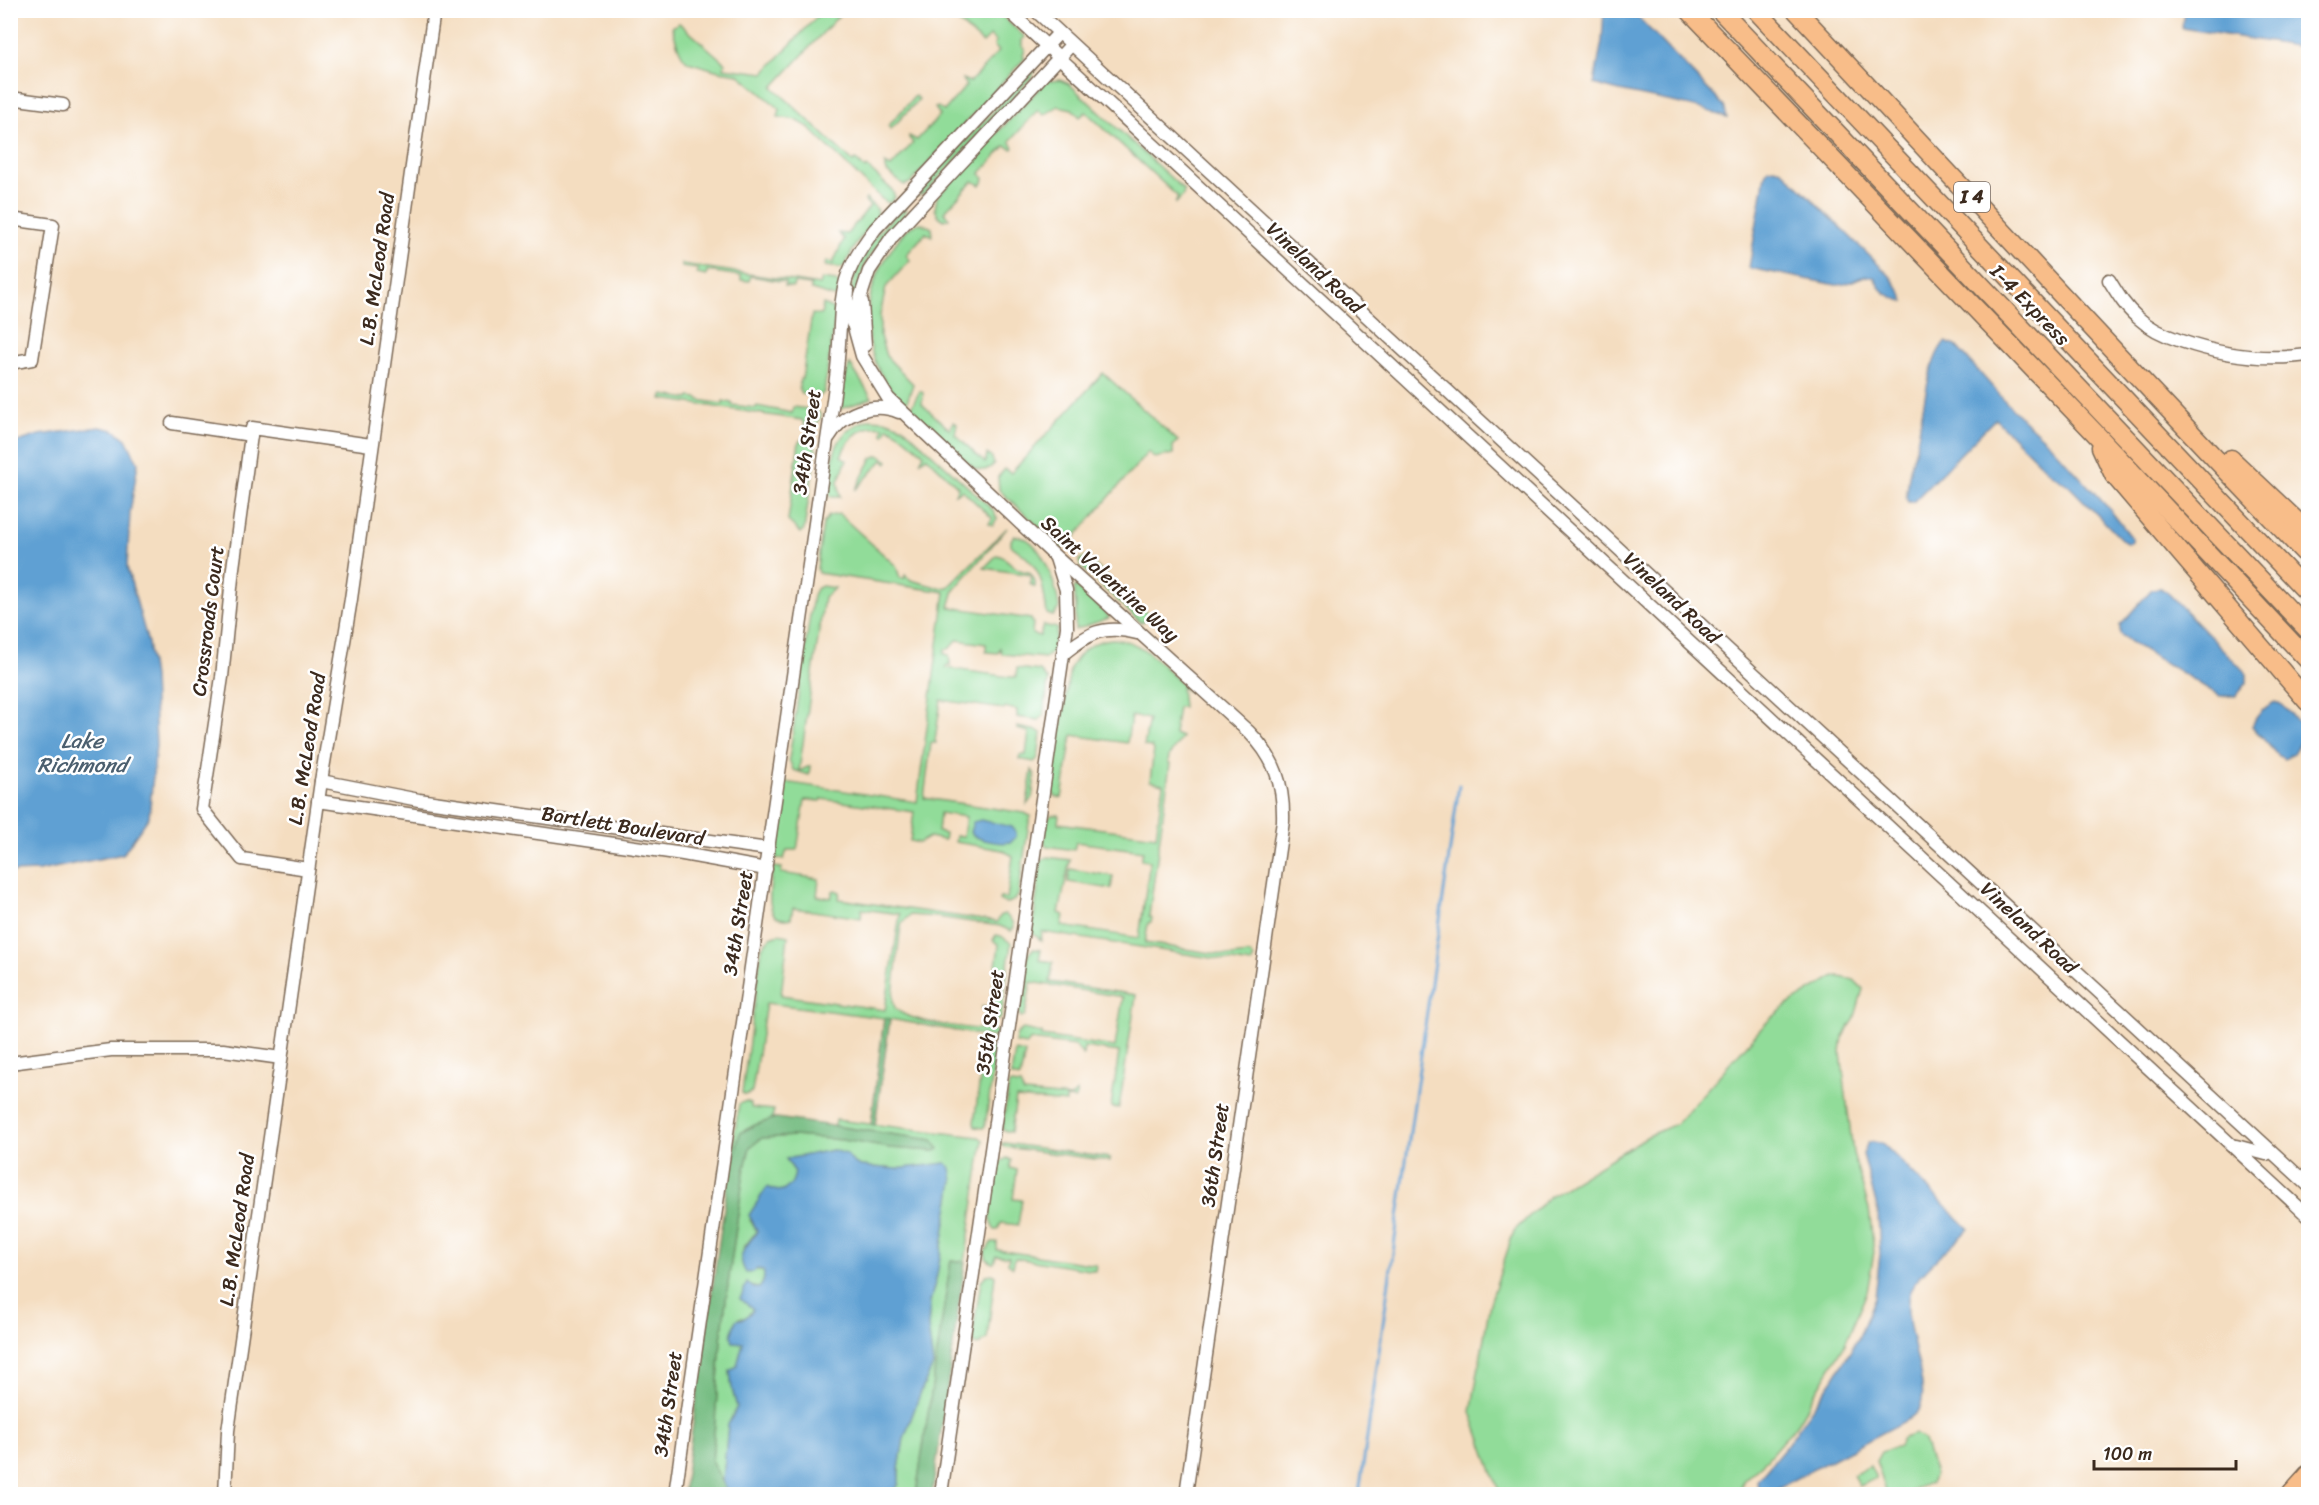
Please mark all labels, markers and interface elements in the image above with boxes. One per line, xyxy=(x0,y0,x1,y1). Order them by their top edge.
road number: I 4 xyxy=(1954,182,1990,212)
street label: L.B. McLeod Road xyxy=(349,189,405,347)
street label: Vineland Road xyxy=(1258,213,1373,324)
street label: I-4 Express xyxy=(1981,255,2079,355)
street label: 34th Street xyxy=(782,387,832,497)
street label: Saint Valentine Way xyxy=(1032,507,1188,652)
street label: Vineland Road xyxy=(1615,543,1730,654)
street label: Crossroads Court xyxy=(181,544,235,698)
street label: L.B. McLeod Road xyxy=(278,669,337,828)
water label: Lake Richmond xyxy=(37,722,132,784)
street label: Bartlett Boulevard xyxy=(539,796,708,856)
street label: 34th Street xyxy=(712,868,764,978)
street label: Vineland Road xyxy=(1972,873,2087,984)
street label: 35th Street xyxy=(965,967,1015,1077)
street label: 36th Street xyxy=(1190,1100,1240,1209)
street label: L.B. McLeod Road xyxy=(209,1150,265,1308)
street label: 34th Street xyxy=(643,1349,693,1459)
scale bar xyxy=(2094,1433,2236,1471)
text: 100 m xyxy=(2103,1438,2152,1470)

